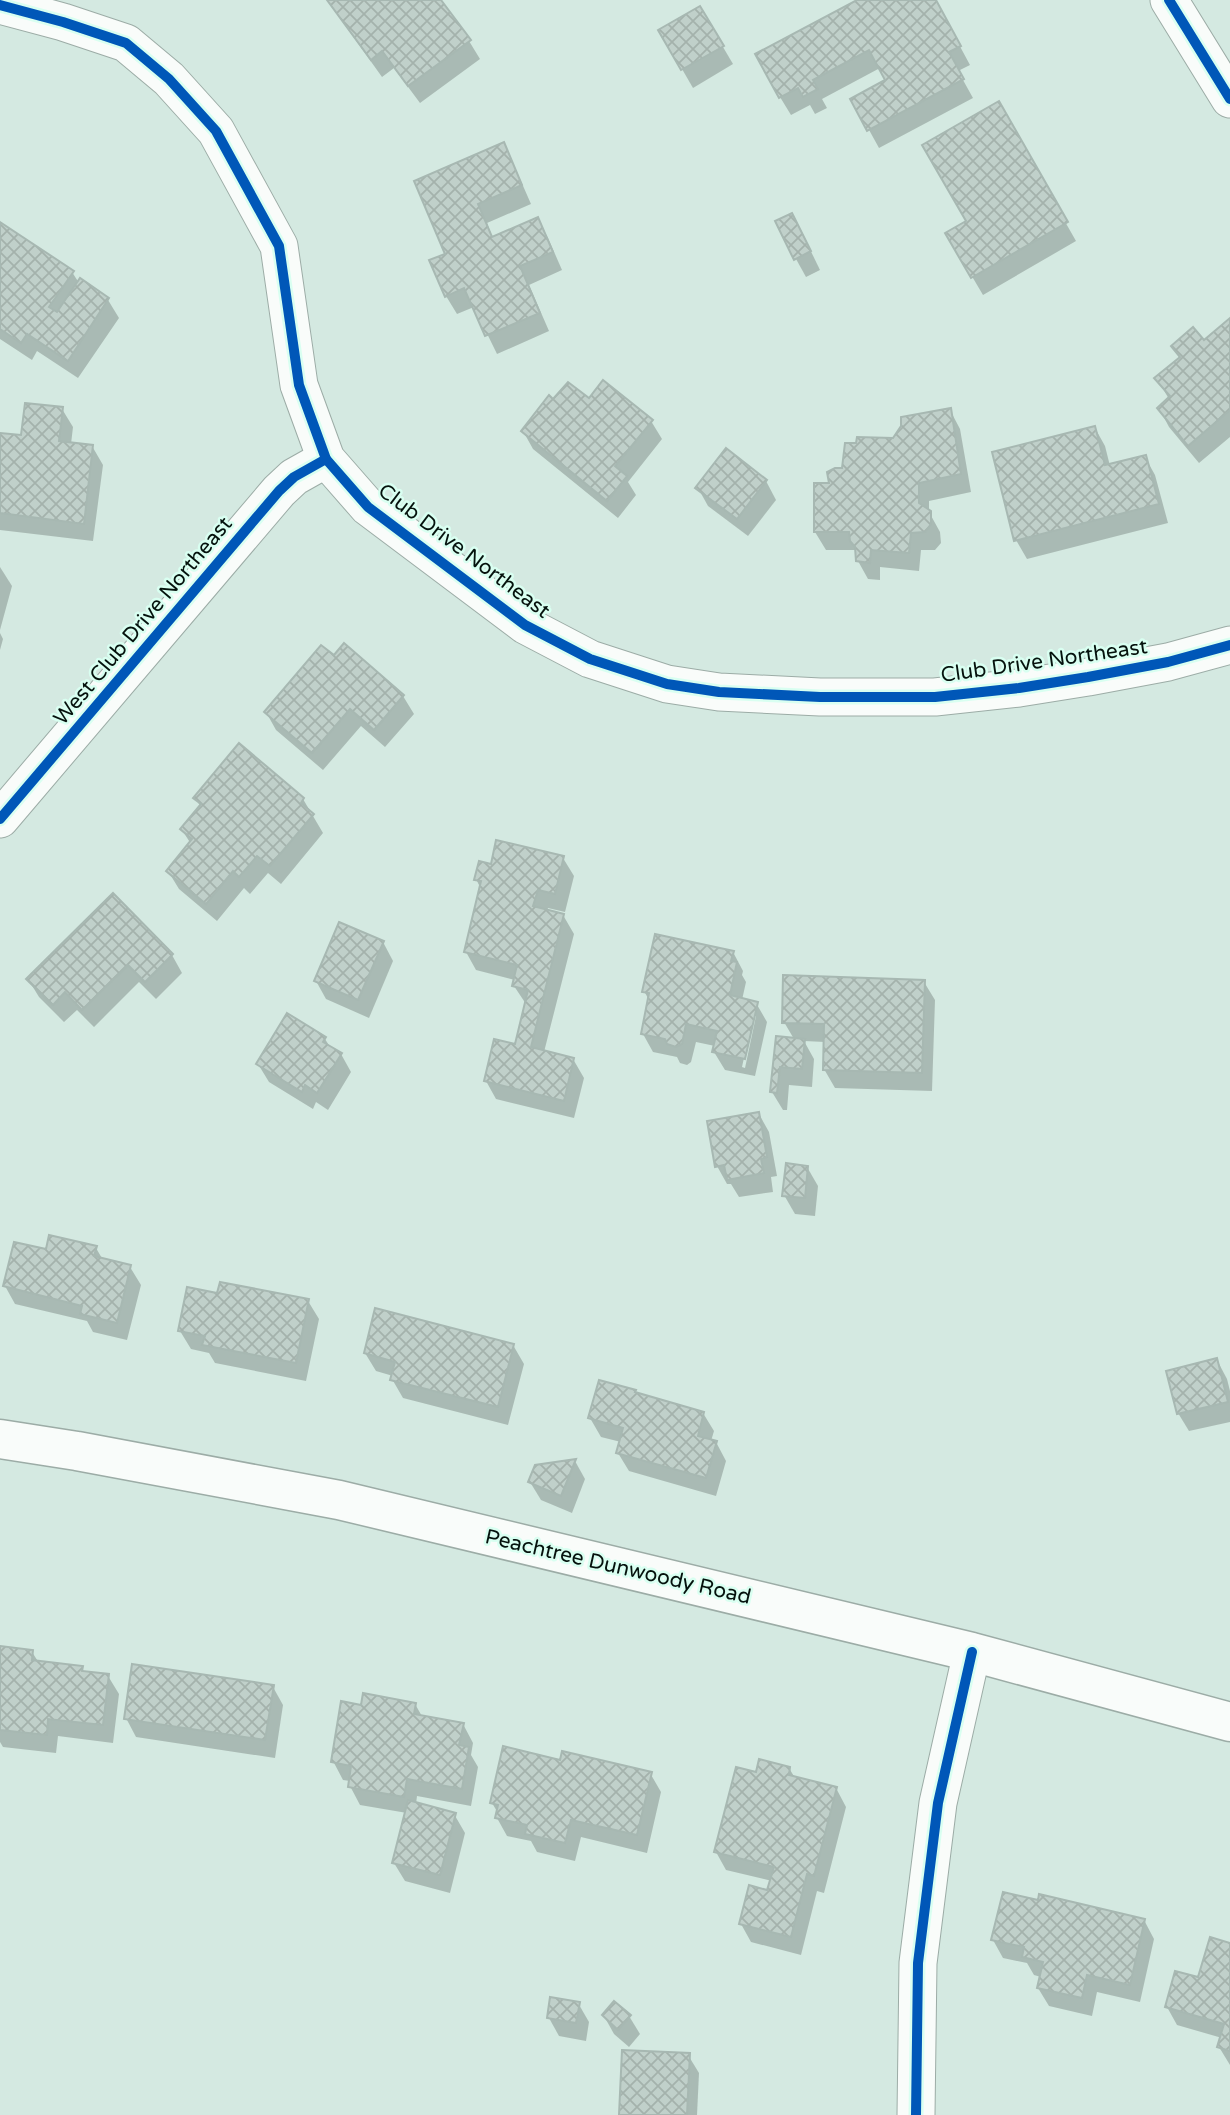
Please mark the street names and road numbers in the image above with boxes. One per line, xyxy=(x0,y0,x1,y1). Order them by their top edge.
street label: Club Drive Northeast xyxy=(373,478,555,624)
street label: West Club Drive Northeast xyxy=(49,512,237,730)
street label: Club Drive Northeast xyxy=(939,634,1149,688)
street label: Peachtree Dunwoody Road xyxy=(483,1524,753,1610)

